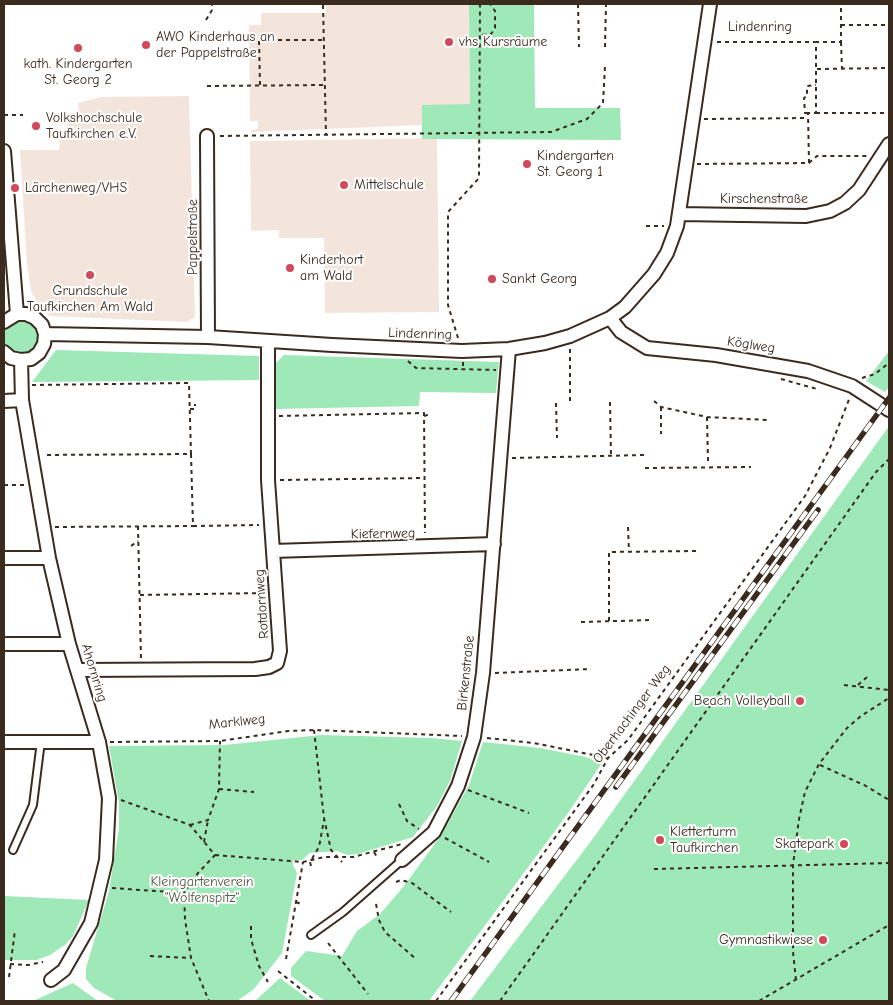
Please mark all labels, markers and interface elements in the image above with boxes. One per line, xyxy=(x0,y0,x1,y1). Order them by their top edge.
street label: Lindenring xyxy=(728,19,792,35)
place label: AWO Kinderhaus an der Pappelstraße xyxy=(156,29,275,62)
place label: vhs Kursräume xyxy=(459,34,547,50)
marker: vhs Kursräume xyxy=(443,36,455,48)
marker: AWO Kinderhaus an der Pappelstraße xyxy=(140,39,152,51)
marker: kath. Kindergarten St. Georg 2 xyxy=(72,42,84,54)
place label: kath. Kindergarten St. Georg 2 xyxy=(24,56,132,88)
place label: Volkshochschule Taufkirchen e.V. xyxy=(46,110,142,142)
marker: Volkshochschule Taufkirchen e.V. xyxy=(30,120,42,132)
place label: Kindergarten St. Georg 1 xyxy=(537,148,614,180)
marker: Kindergarten St. Georg 1 xyxy=(521,158,533,170)
place label: Mittelschule xyxy=(354,177,424,193)
marker: Mittelschule xyxy=(338,179,350,191)
place label: Lärchenweg/VHS xyxy=(25,180,127,196)
marker: Lärchenweg/VHS xyxy=(9,182,21,194)
street label: Kirschenstraße xyxy=(720,191,808,207)
street label: Pappelstraße xyxy=(185,199,201,275)
place label: Kinderhort am Wald xyxy=(300,252,363,284)
marker: Kinderhort am Wald xyxy=(284,262,296,274)
marker: Grundschule Taufkirchen Am Wald xyxy=(84,269,96,281)
place label: Sankt Georg xyxy=(502,271,577,287)
marker: Sankt Georg xyxy=(486,273,498,285)
place label: Grundschule Taufkirchen Am Wald xyxy=(27,283,153,316)
street label: Lindenring xyxy=(388,324,452,344)
street label: Köglweg xyxy=(726,333,776,357)
street label: Kiefernweg xyxy=(351,525,415,543)
street label: Rotdornweg xyxy=(251,569,273,639)
street label: Birkenstraße xyxy=(454,635,478,711)
street label: Ahornring xyxy=(77,642,111,704)
street label: Oberhachinger Weg xyxy=(589,661,675,767)
place label: Beach Volleyball xyxy=(694,693,790,709)
marker: Beach Volleyball xyxy=(794,695,806,707)
street label: Marklweg xyxy=(208,711,266,733)
place label: Kletterturm Taufkirchen xyxy=(670,824,738,856)
marker: Kletterturm Taufkirchen xyxy=(654,834,666,846)
place label: Skatepark xyxy=(775,836,834,852)
marker: Skatepark xyxy=(838,838,850,850)
park label: Kleingartenverein "Wolfenspitz" xyxy=(150,874,254,906)
place label: Gymnastikwiese xyxy=(719,932,813,948)
marker: Gymnastikwiese xyxy=(817,934,829,946)

